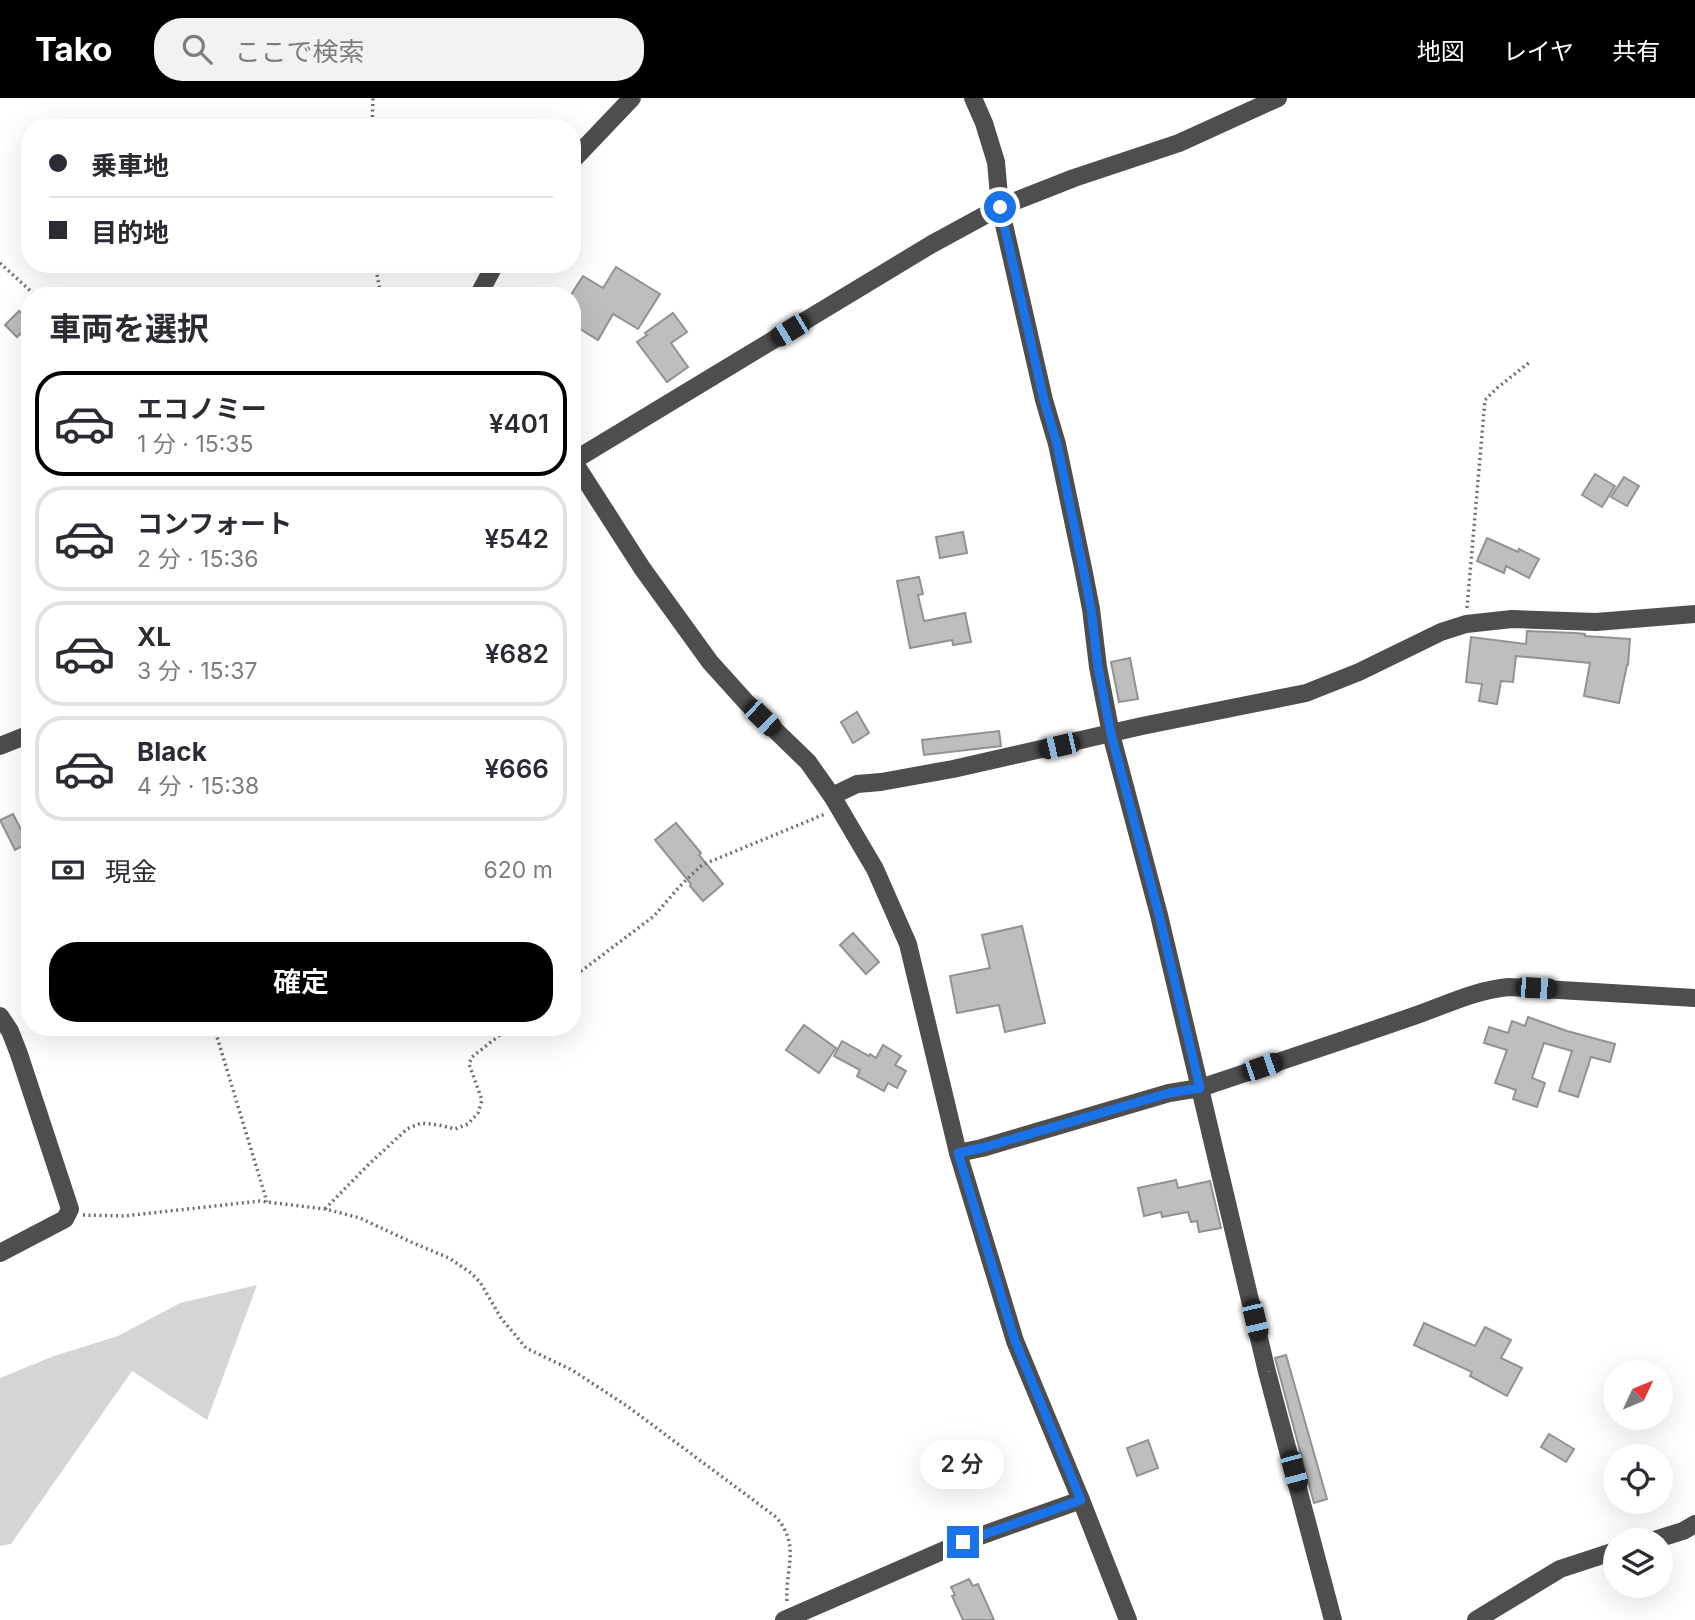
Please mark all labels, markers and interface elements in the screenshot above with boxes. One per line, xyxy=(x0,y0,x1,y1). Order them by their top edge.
search box xyxy=(154,18,644,81)
text: Tako xyxy=(35,29,112,69)
icon: search xyxy=(178,30,216,68)
text: ここで検索 xyxy=(234,36,364,67)
text: 地図 xyxy=(1417,37,1465,66)
text: レイヤ xyxy=(1503,37,1574,66)
text: 共有 xyxy=(1612,37,1660,66)
text: 乗車地 xyxy=(91,150,169,181)
route start xyxy=(984,191,1016,223)
text: 目的地 xyxy=(91,217,169,248)
text: 車両を選択 xyxy=(49,309,209,348)
car xyxy=(767,310,814,350)
icon: car xyxy=(53,392,116,455)
text: エコノミー xyxy=(137,393,267,424)
text: ¥401 xyxy=(489,408,549,439)
text: 1 分 · 15:35 xyxy=(137,430,254,458)
icon: car xyxy=(53,507,116,570)
text: コンフォート xyxy=(137,508,292,539)
text: ¥542 xyxy=(484,523,549,554)
text: 2 分 · 15:36 xyxy=(137,545,259,573)
text: XL xyxy=(137,621,171,652)
icon: car xyxy=(53,622,116,685)
text: ¥682 xyxy=(485,638,549,669)
text: 3 分 · 15:37 xyxy=(137,657,257,685)
car xyxy=(740,696,785,740)
car xyxy=(1037,731,1082,761)
text: Black xyxy=(137,736,207,767)
icon: car xyxy=(53,737,116,800)
text: ¥666 xyxy=(484,753,549,784)
text: 4 分 · 15:38 xyxy=(137,772,259,800)
icon: cash xyxy=(49,851,87,889)
text: 現金 xyxy=(105,856,157,887)
text: 620 m xyxy=(484,856,553,884)
button: 確定 xyxy=(49,942,553,1022)
car xyxy=(1515,976,1558,1000)
car xyxy=(1239,1050,1286,1084)
car xyxy=(1241,1297,1270,1343)
north arrow xyxy=(1603,1360,1673,1430)
map controls xyxy=(1603,1360,1673,1598)
callout: 2 分 xyxy=(921,1440,1005,1490)
button: locate xyxy=(1603,1444,1673,1514)
car xyxy=(1279,1448,1310,1494)
text: 2 分 xyxy=(940,1450,984,1478)
route end xyxy=(947,1526,979,1558)
button: layers xyxy=(1603,1528,1673,1598)

